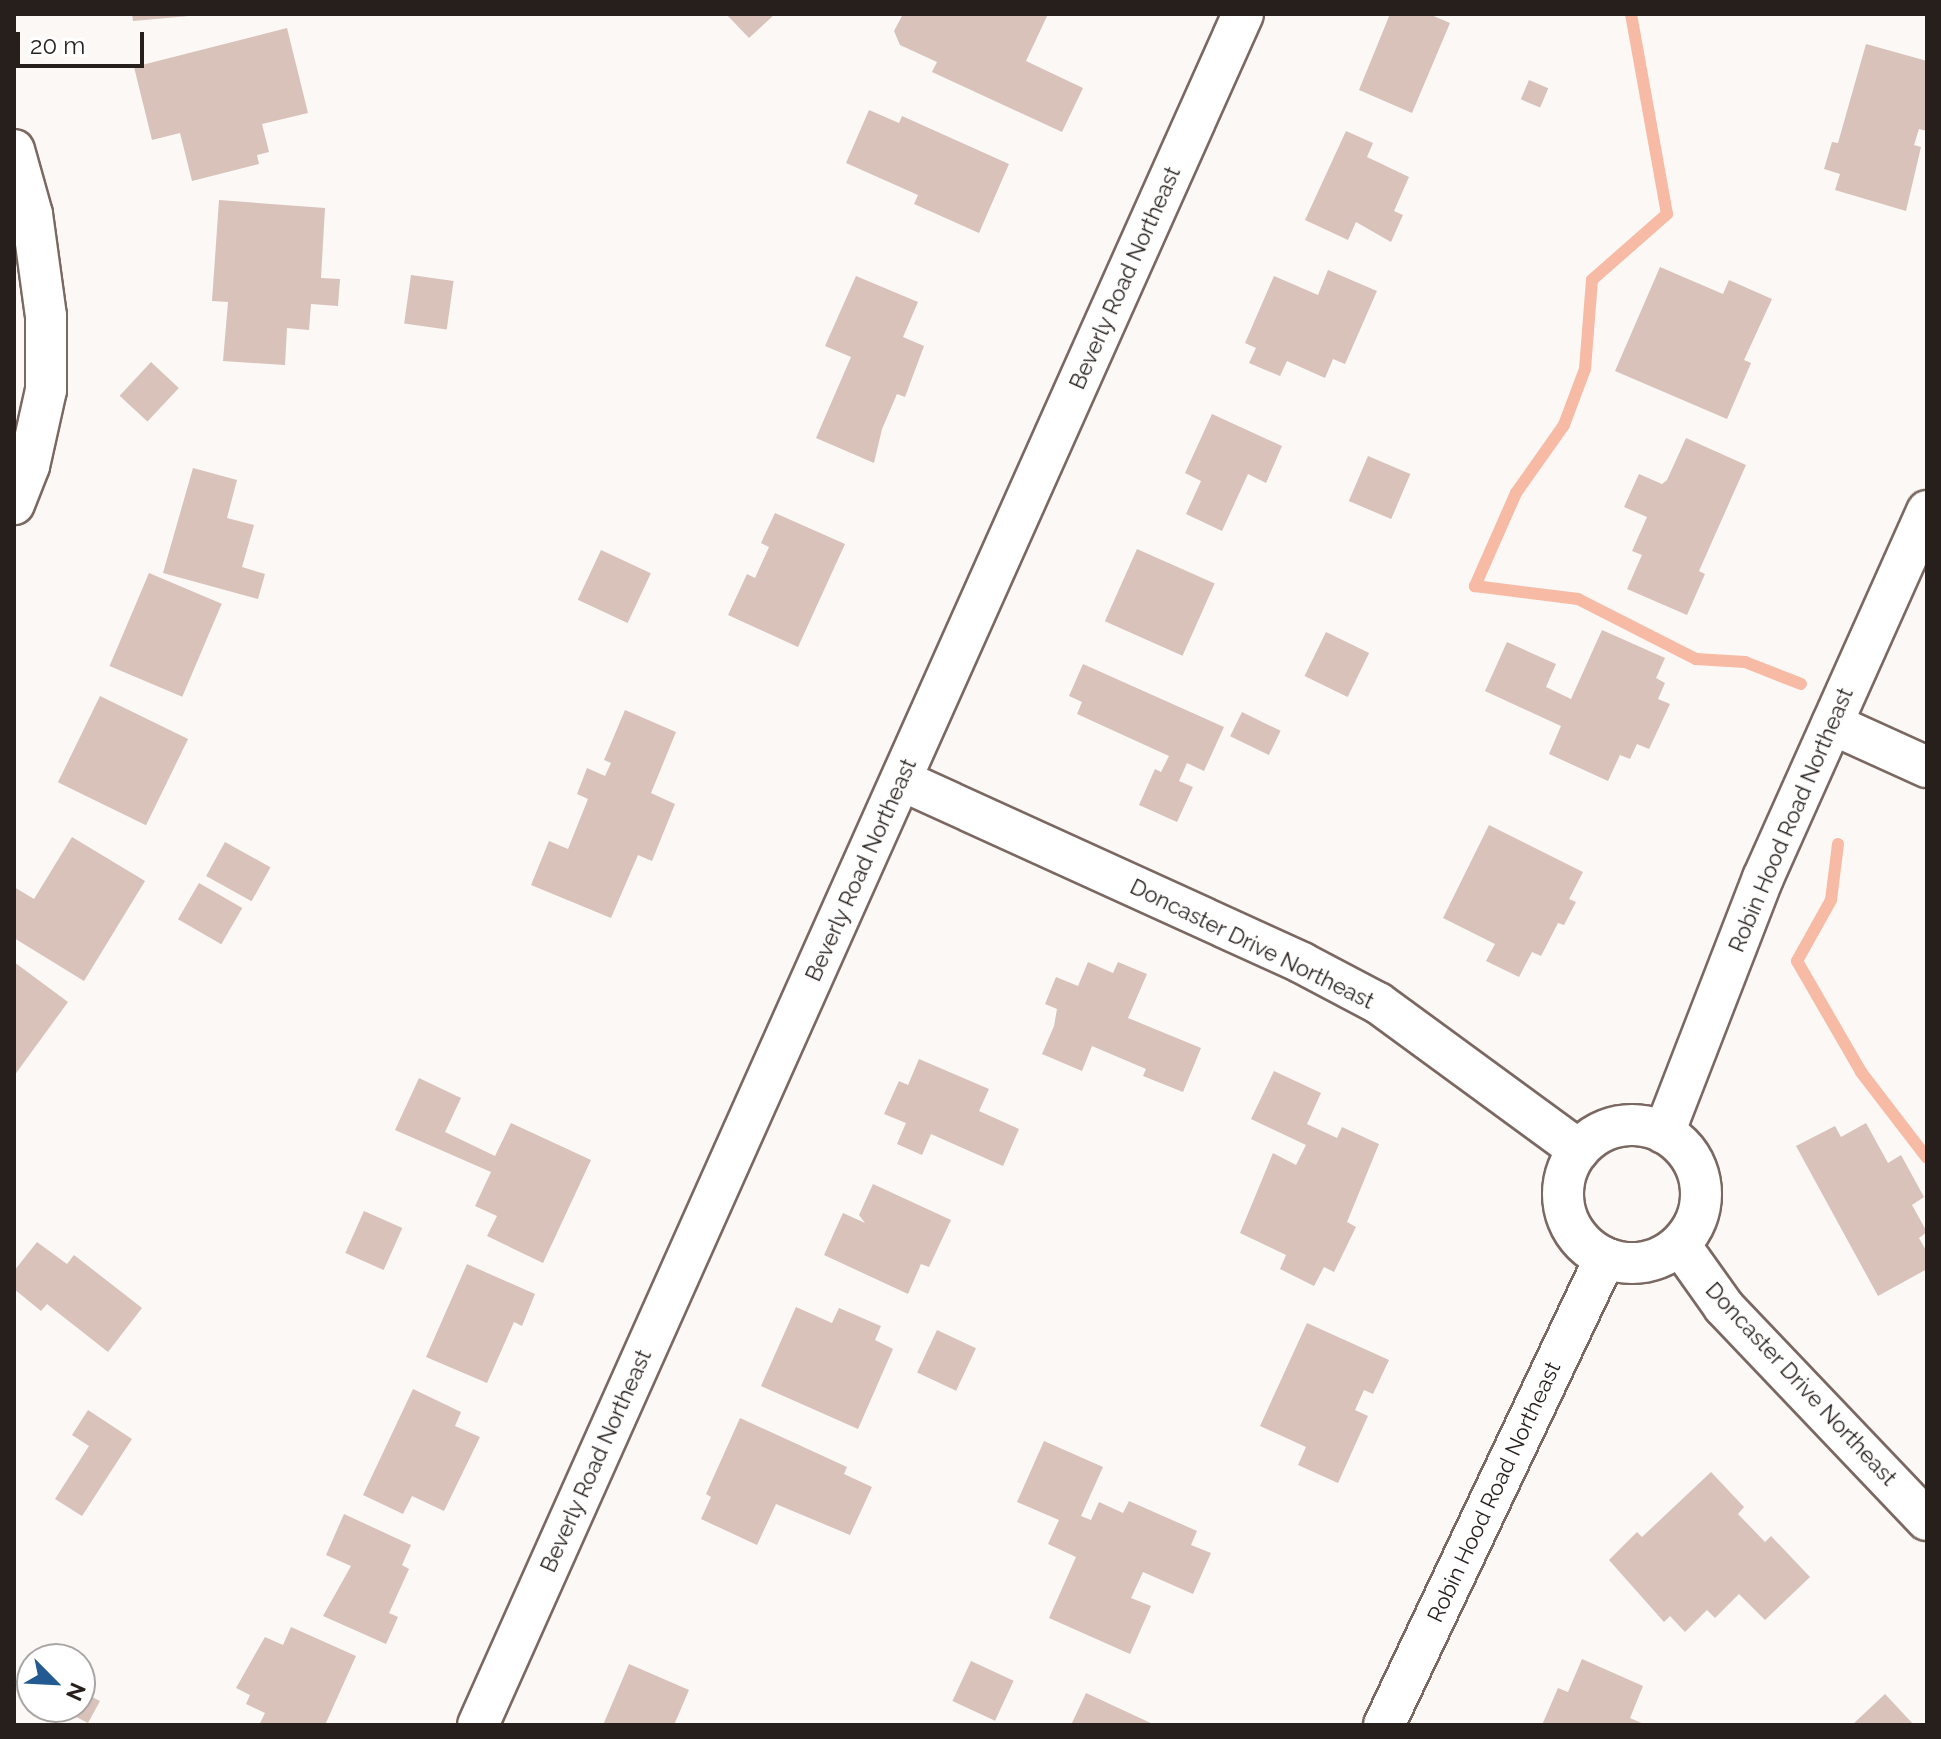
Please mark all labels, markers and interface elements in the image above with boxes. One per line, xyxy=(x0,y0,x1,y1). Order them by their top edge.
scale bar xyxy=(20,16,148,66)
text: 20 m xyxy=(30,31,85,60)
street label: Beverly Road Northeast xyxy=(1064,162,1186,394)
street label: Robin Hood Road Northeast xyxy=(1723,684,1859,956)
street label: Beverly Road Northeast xyxy=(800,754,922,986)
street label: Doncaster Drive Northeast xyxy=(1126,873,1378,1015)
street label: Doncaster Drive Northeast xyxy=(1700,1277,1902,1491)
street label: Beverly Road Northeast xyxy=(535,1345,657,1577)
street label: Robin Hood Road Northeast xyxy=(1422,1357,1566,1627)
north arrow xyxy=(16,1643,96,1723)
text: N xyxy=(61,1679,91,1705)

